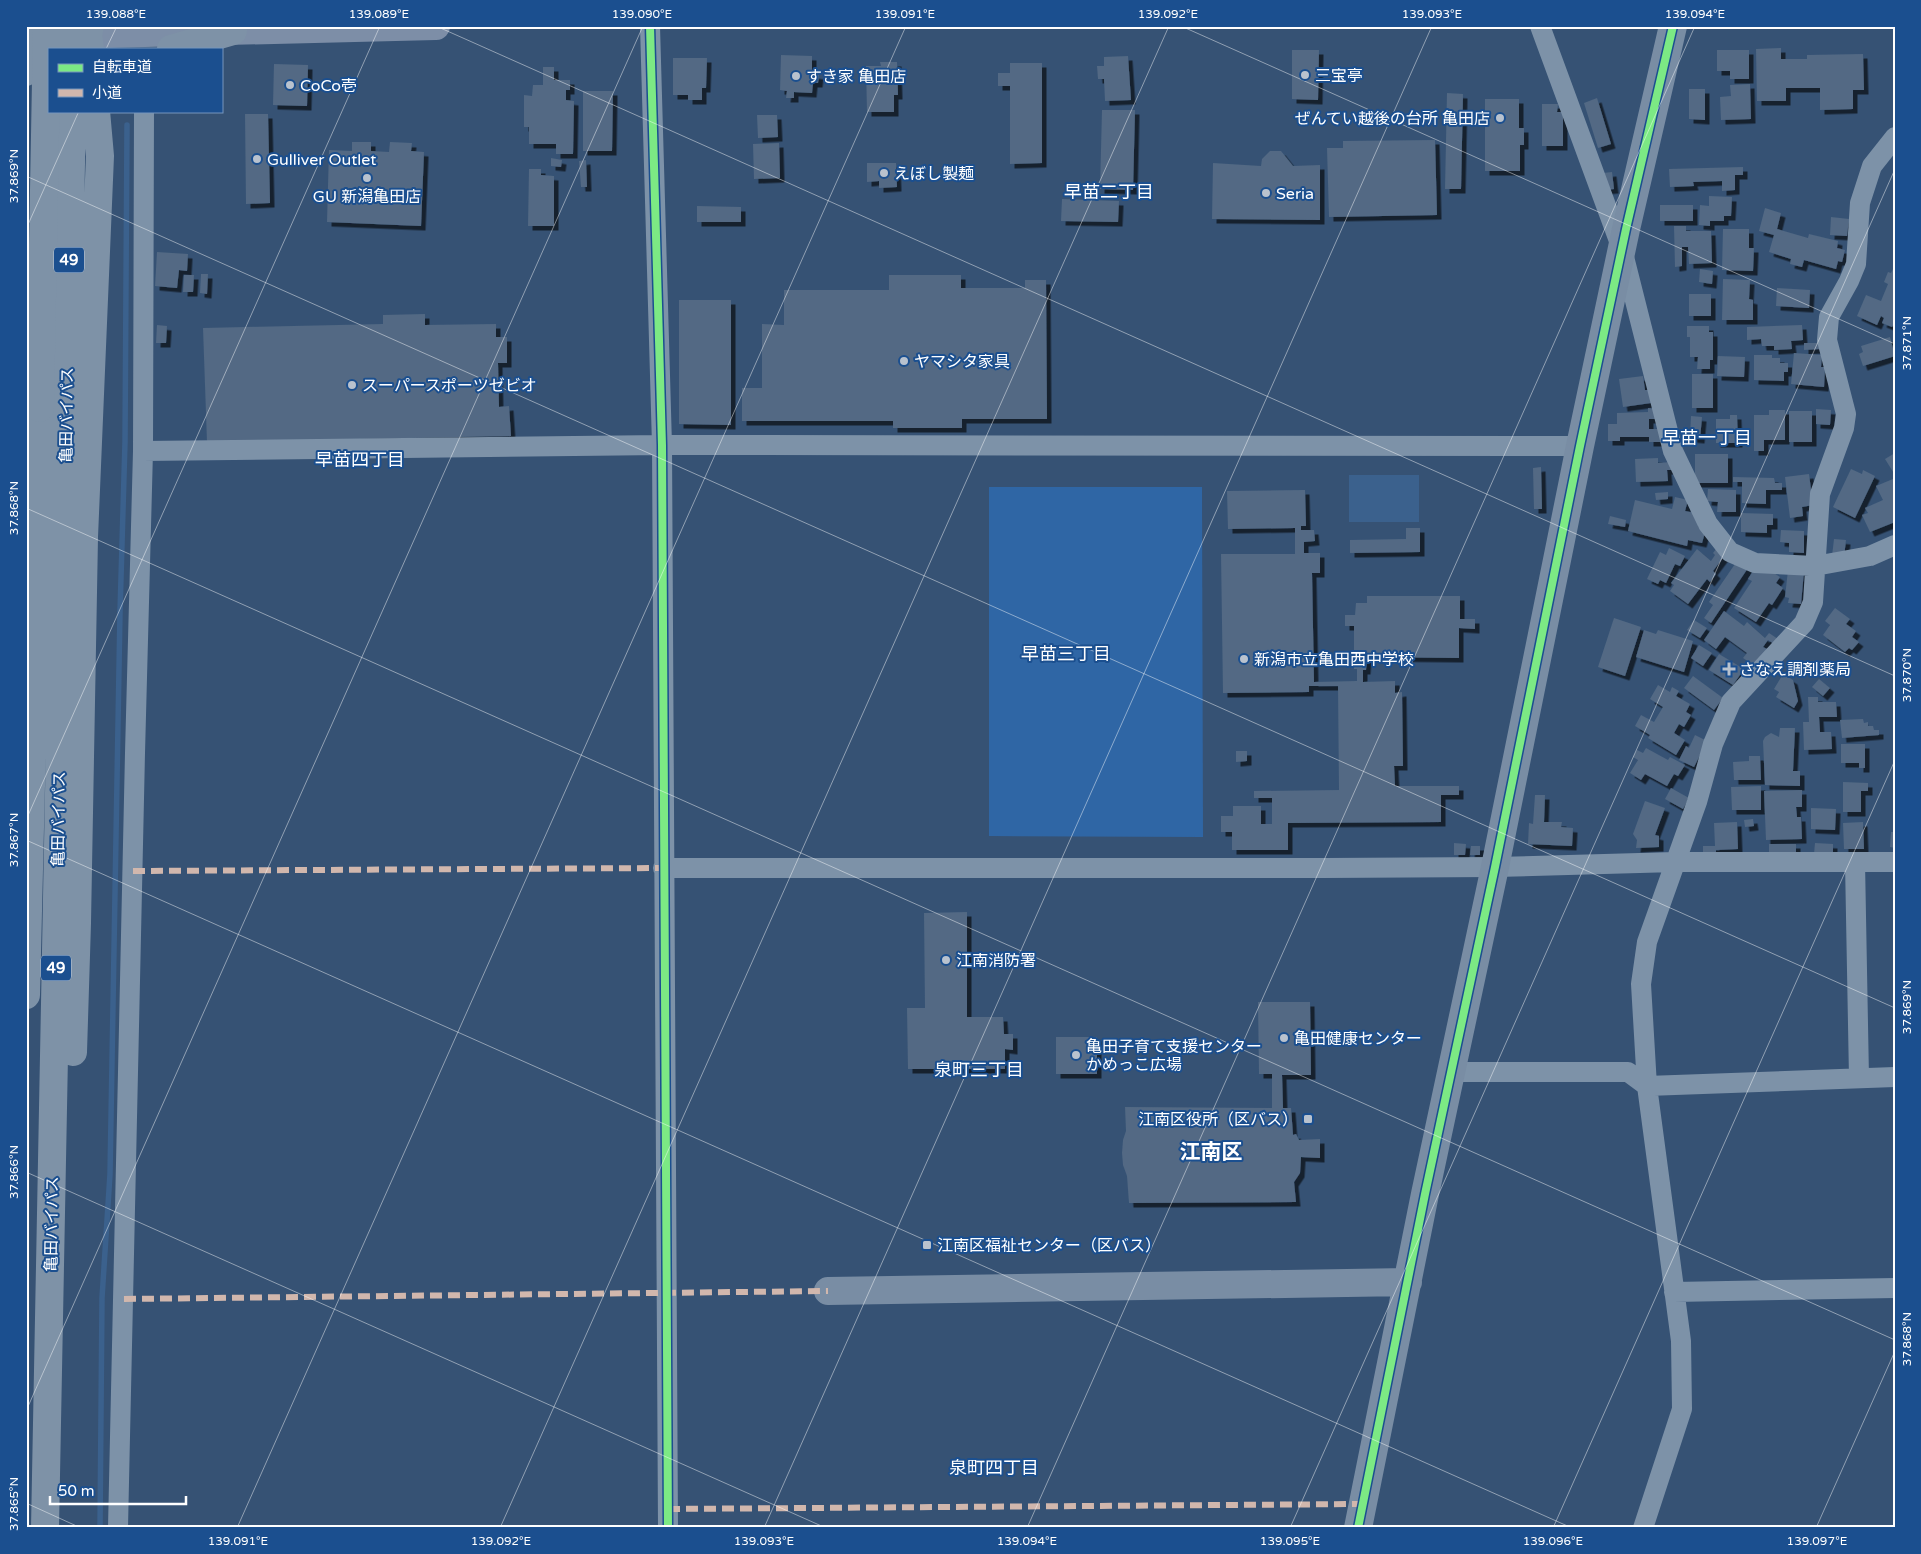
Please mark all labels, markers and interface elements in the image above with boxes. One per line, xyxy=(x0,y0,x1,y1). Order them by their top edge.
text: 139.088°E xyxy=(86,7,147,21)
text: 139.089°E xyxy=(349,7,410,21)
text: 139.090°E xyxy=(612,7,673,21)
text: 139.091°E xyxy=(875,7,936,21)
text: 139.092°E xyxy=(1138,7,1199,21)
text: 139.093°E xyxy=(1402,7,1463,21)
text: 139.094°E xyxy=(1665,7,1726,21)
legend xyxy=(48,48,222,112)
text: 自転車道 xyxy=(92,58,152,76)
place label: 三宝亭 xyxy=(1315,66,1363,86)
place label: すき家 亀田店 xyxy=(806,67,906,87)
marker: 三宝亭 xyxy=(1299,69,1311,81)
marker: すき家 亀田店 xyxy=(790,70,802,82)
place label: CoCo壱 xyxy=(300,76,357,96)
marker: CoCo壱 xyxy=(284,79,296,91)
text: 小道 xyxy=(92,84,122,102)
place label: ぜんてい越後の台所 亀田店 xyxy=(1295,109,1490,129)
marker: ぜんてい越後の台所 亀田店 xyxy=(1494,112,1506,124)
text: 37.869°N xyxy=(7,149,21,203)
place label: Gulliver Outlet xyxy=(267,150,376,170)
marker: Gulliver Outlet xyxy=(251,153,263,165)
place label: えぼし製麺 xyxy=(894,164,974,184)
marker: えぼし製麺 xyxy=(878,167,890,179)
marker: GU 新潟亀田店 xyxy=(361,172,373,184)
district label: 早苗二丁目 xyxy=(1064,181,1154,203)
place label: Seria xyxy=(1276,184,1314,204)
place label: GU 新潟亀田店 xyxy=(313,187,421,207)
marker: Seria xyxy=(1260,187,1272,199)
road number: 49 xyxy=(54,248,84,272)
text: 37.871°N xyxy=(1900,316,1914,370)
place label: ヤマシタ家具 xyxy=(914,352,1010,372)
marker: ヤマシタ家具 xyxy=(898,355,910,367)
street label: 亀田バイパス xyxy=(56,367,78,463)
place label: スーパースポーツゼビオ xyxy=(362,376,537,396)
marker: スーパースポーツゼビオ xyxy=(346,379,358,391)
district label: 早苗一丁目 xyxy=(1662,427,1752,449)
district label: 早苗四丁目 xyxy=(315,449,405,471)
text: 37.868°N xyxy=(7,481,21,535)
district label: 早苗三丁目 xyxy=(1021,643,1111,665)
text: 37.870°N xyxy=(1900,648,1914,702)
place label: 新潟市立亀田西中学校 xyxy=(1254,650,1414,670)
marker: 新潟市立亀田西中学校 xyxy=(1238,653,1250,665)
place label: さなえ調剤薬局 xyxy=(1739,660,1851,680)
marker: さなえ調剤薬局 xyxy=(1723,663,1735,675)
street label: 亀田バイパス xyxy=(48,771,70,867)
text: 37.867°N xyxy=(7,813,21,867)
place label: 江南消防署 xyxy=(956,951,1036,971)
marker: 江南消防署 xyxy=(940,954,952,966)
road number: 49 xyxy=(41,956,71,980)
text: 37.869°N xyxy=(1900,980,1914,1034)
place label: 亀田健康センター xyxy=(1294,1029,1422,1049)
marker: 亀田健康センター xyxy=(1278,1032,1290,1044)
place label: 亀田子育て支援センター かめっこ広場 xyxy=(1086,1037,1262,1075)
marker: 亀田子育て支援センター かめっこ広場 xyxy=(1070,1049,1082,1061)
district label: 泉町三丁目 xyxy=(934,1059,1024,1081)
place label: 江南区役所（区バス） xyxy=(1138,1110,1298,1130)
marker: 江南区役所（区バス） xyxy=(1302,1113,1314,1125)
district label: 江南区 xyxy=(1180,1140,1243,1165)
text: 37.866°N xyxy=(7,1145,21,1199)
street label: 亀田バイパス xyxy=(41,1176,63,1272)
place label: 江南区福祉センター（区バス） xyxy=(937,1236,1161,1256)
marker: 江南区福祉センター（区バス） xyxy=(921,1239,933,1251)
text: 37.868°N xyxy=(1900,1312,1914,1366)
district label: 泉町四丁目 xyxy=(949,1457,1039,1479)
scale bar xyxy=(50,1474,186,1506)
text: 37.865°N xyxy=(7,1477,21,1531)
text: 50 m xyxy=(58,1482,95,1500)
text: 139.091°E xyxy=(208,1534,269,1548)
text: 139.092°E xyxy=(471,1534,532,1548)
text: 139.093°E xyxy=(734,1534,795,1548)
text: 139.094°E xyxy=(997,1534,1058,1548)
text: 139.095°E xyxy=(1260,1534,1320,1548)
text: 139.096°E xyxy=(1523,1534,1584,1548)
text: 139.097°E xyxy=(1787,1534,1848,1548)

